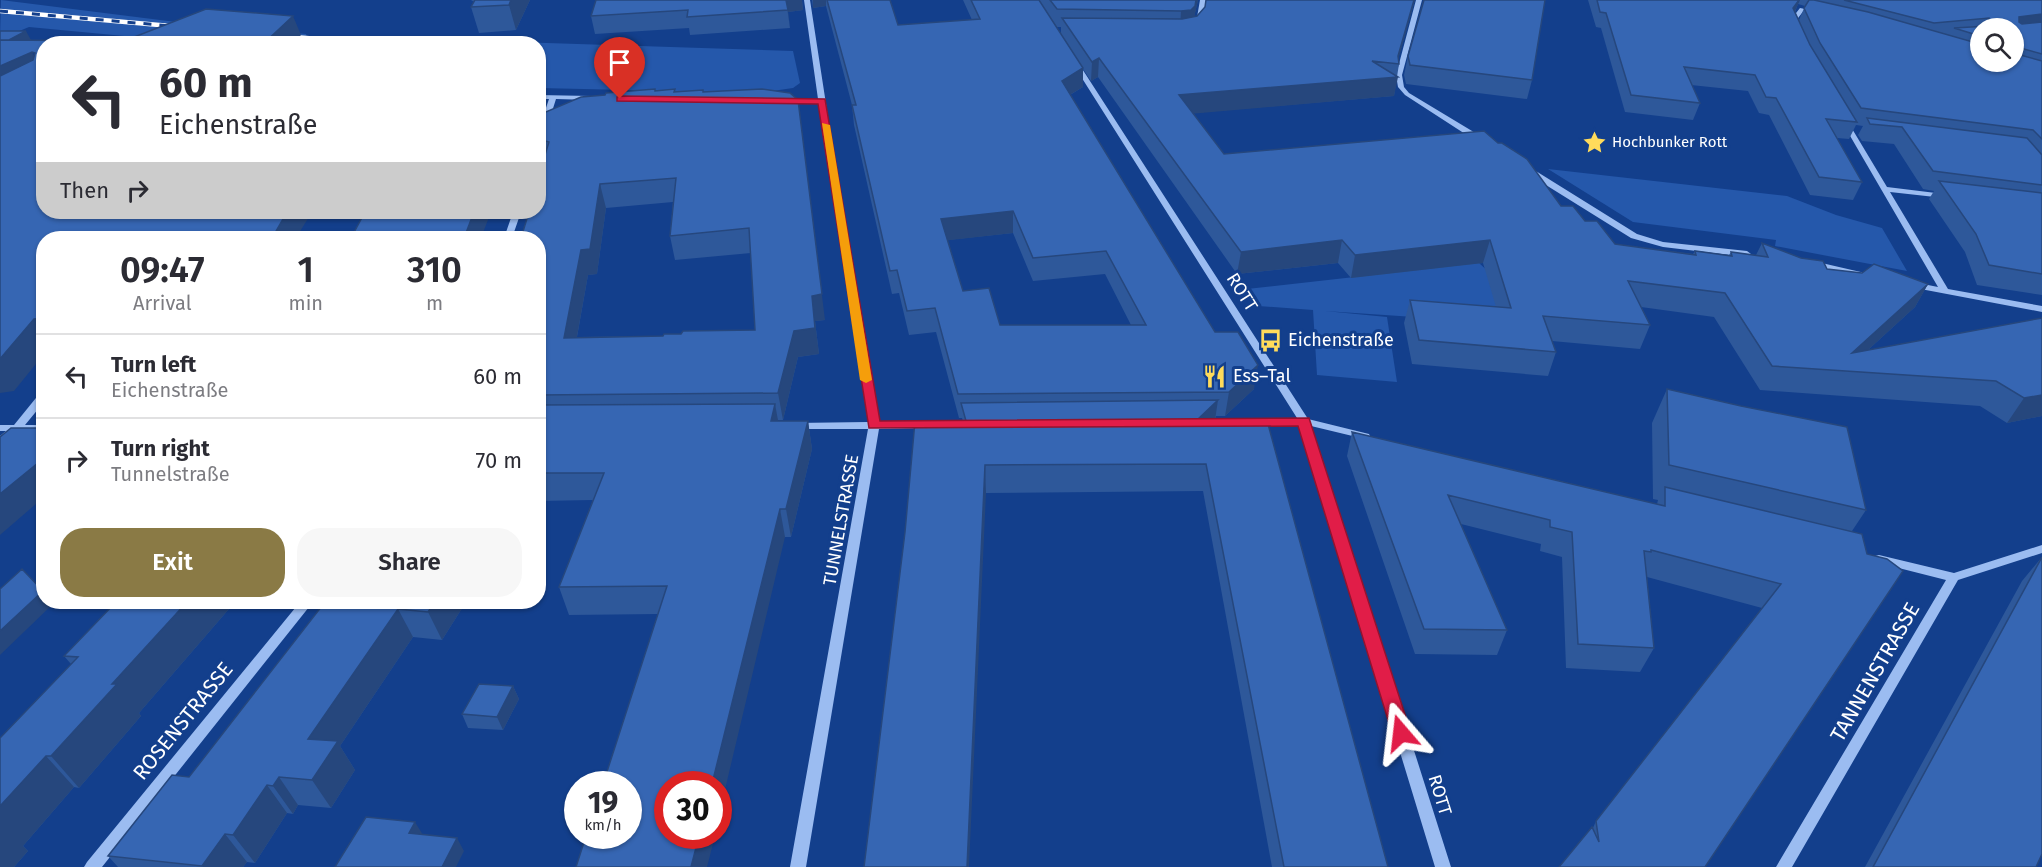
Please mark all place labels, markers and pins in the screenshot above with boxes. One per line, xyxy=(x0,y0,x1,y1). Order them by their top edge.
pin xyxy=(594,37,645,99)
place icon: Hochbunker Rott xyxy=(1581,129,1607,155)
place label: Hochbunker Rott xyxy=(1612,133,1728,151)
bus stop icon: Eichenstraße xyxy=(1257,327,1283,353)
place label: Eichenstraße xyxy=(1288,329,1394,351)
restaurant icon: Ess–Tal xyxy=(1202,363,1228,389)
place label: Ess–Tal xyxy=(1233,365,1291,387)

